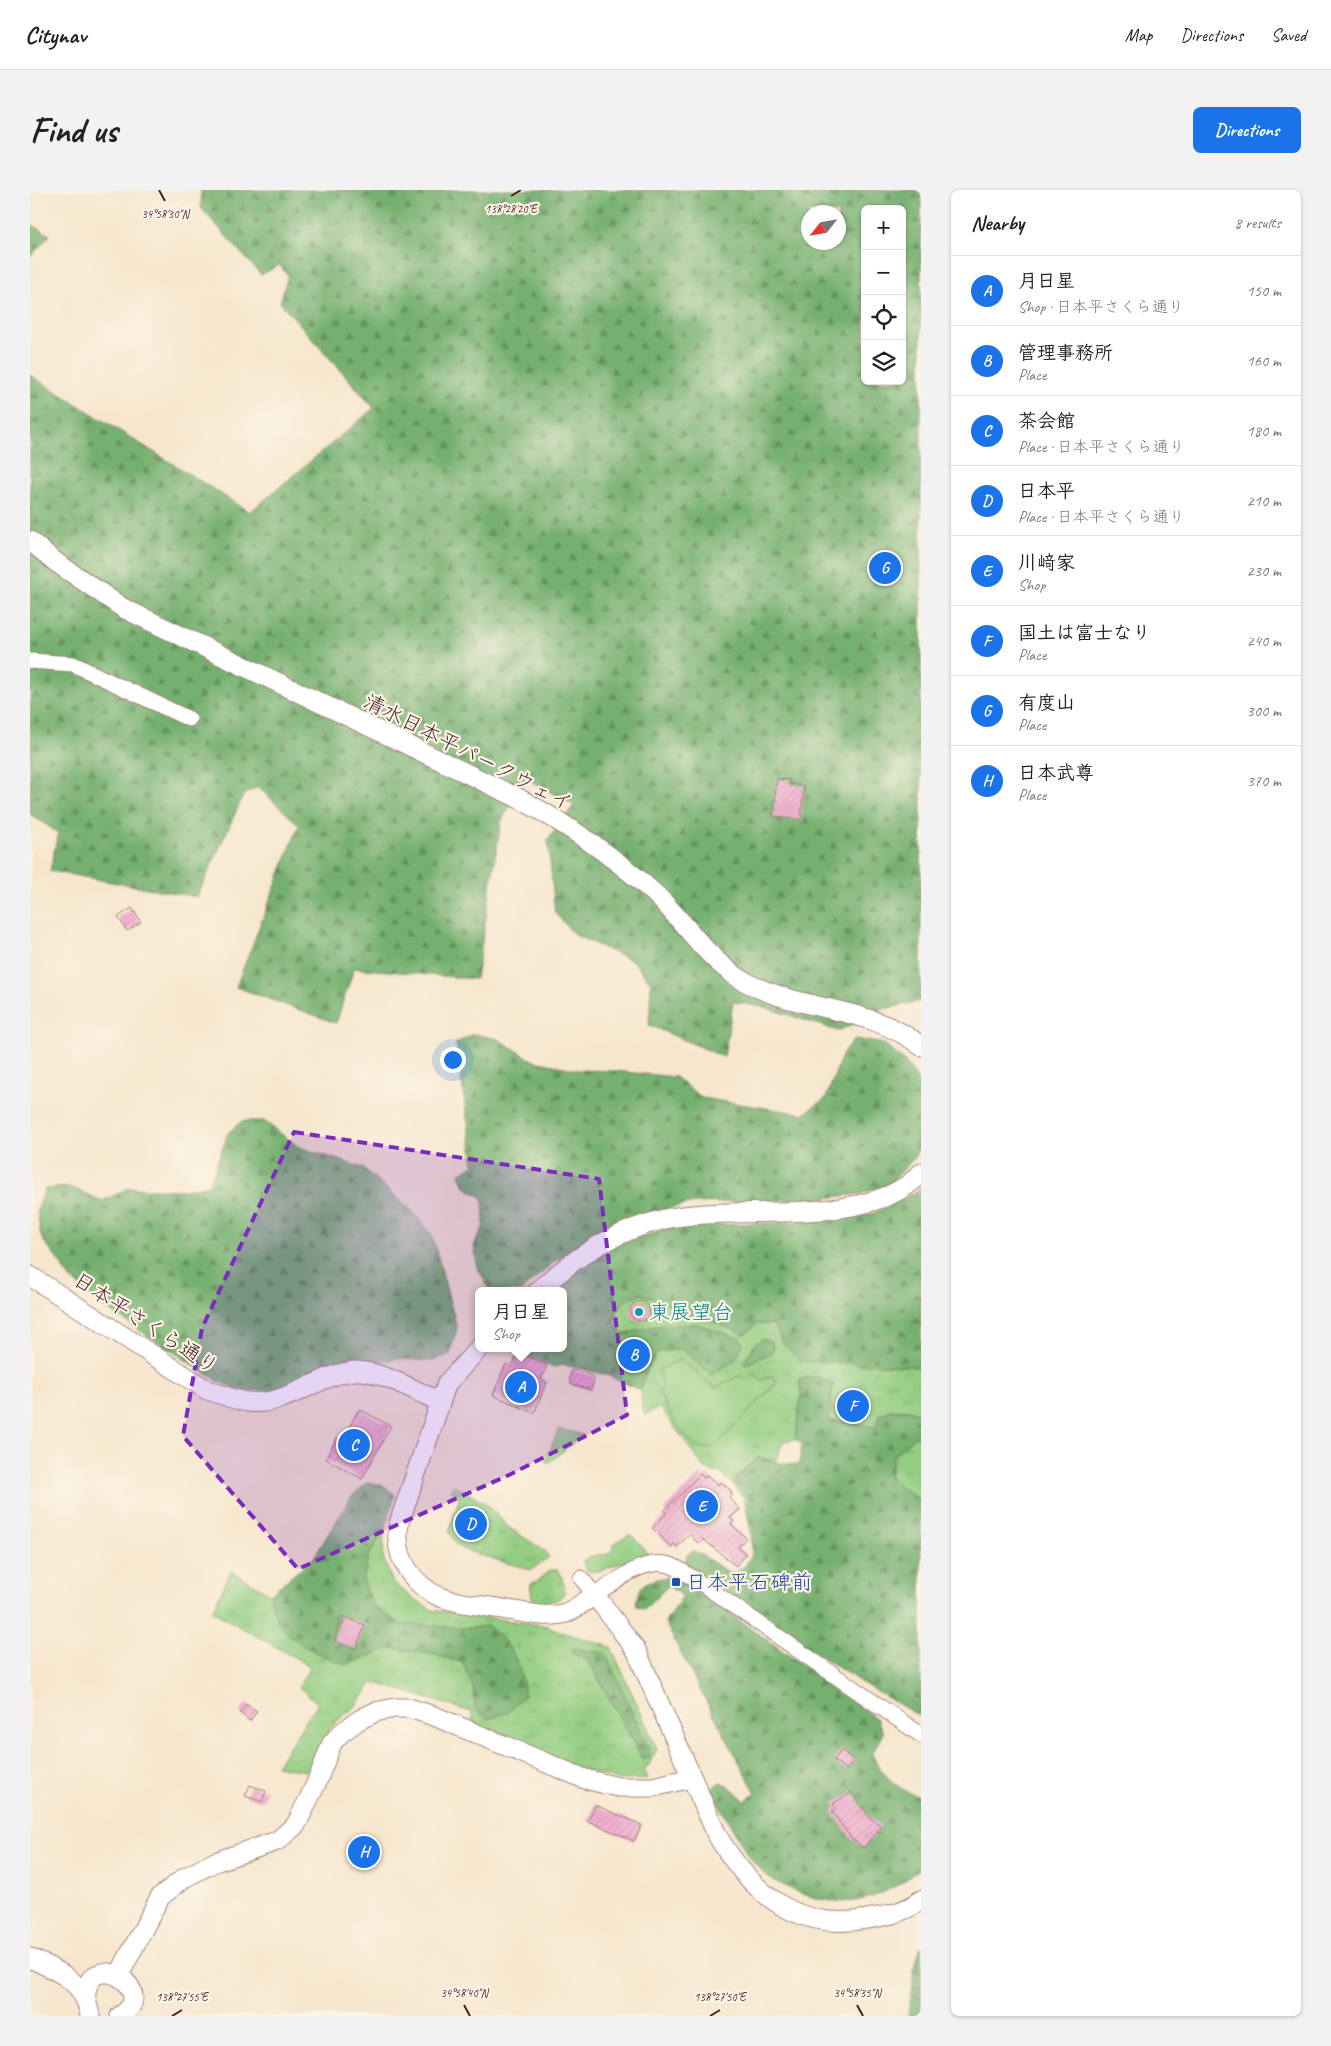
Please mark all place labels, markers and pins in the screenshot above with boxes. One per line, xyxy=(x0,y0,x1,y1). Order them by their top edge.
pin: G xyxy=(869,549,901,587)
place label: 東展望台 xyxy=(649,1299,733,1325)
marker: 東展望台 xyxy=(633,1306,645,1318)
pin: B xyxy=(618,1336,650,1374)
pin: A xyxy=(505,1368,537,1406)
pin: F xyxy=(837,1387,869,1425)
pin: C xyxy=(338,1426,370,1464)
pin: E xyxy=(686,1487,718,1525)
pin: D xyxy=(455,1505,487,1543)
place label: 日本平石碑前 xyxy=(686,1569,812,1595)
marker: 日本平石碑前 xyxy=(670,1576,682,1588)
pin: H xyxy=(348,1833,380,1871)

